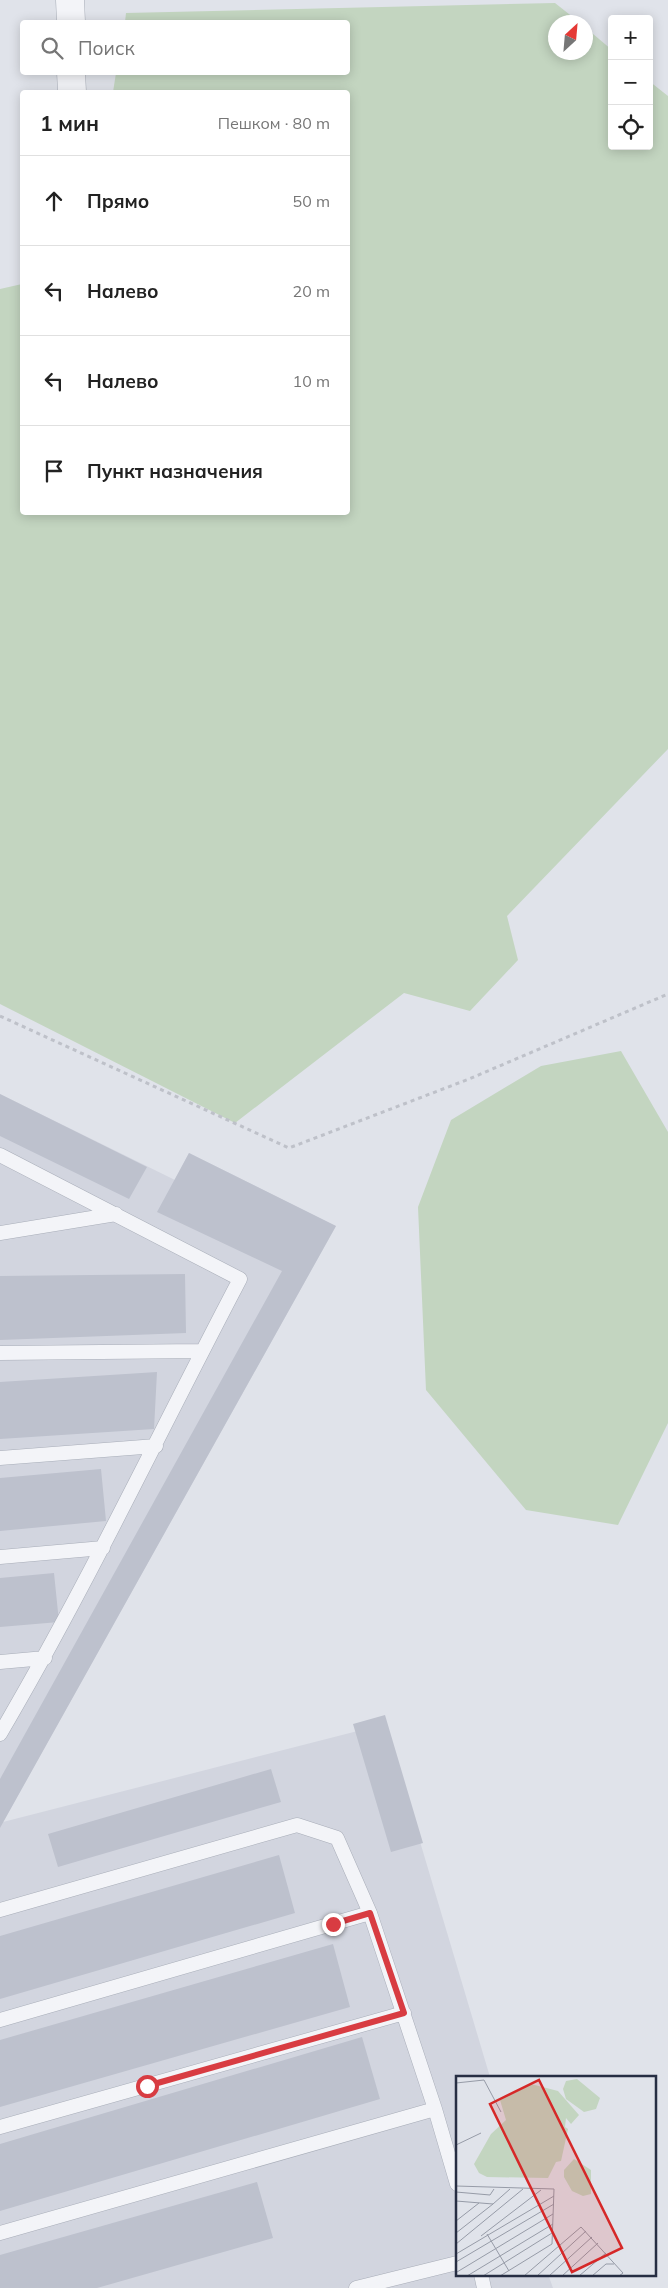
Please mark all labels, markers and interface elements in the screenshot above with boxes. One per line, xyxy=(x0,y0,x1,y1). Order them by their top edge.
north arrow xyxy=(548,15,593,60)
map controls xyxy=(608,15,653,150)
button: + xyxy=(608,15,653,60)
search box xyxy=(20,20,350,75)
icon: search xyxy=(38,34,66,62)
text: Поиск xyxy=(78,36,135,60)
button: − xyxy=(608,60,653,105)
button: locate xyxy=(608,105,653,150)
text: 1 мин xyxy=(40,110,99,136)
text: Пешком · 80 m xyxy=(218,113,330,133)
icon: ahead xyxy=(40,187,68,215)
text: Прямо xyxy=(87,189,149,213)
text: 50 m xyxy=(293,191,330,211)
icon: left xyxy=(40,277,68,305)
text: Налево xyxy=(87,279,159,303)
text: 20 m xyxy=(293,281,330,301)
icon: left xyxy=(40,367,68,395)
text: Налево xyxy=(87,369,159,393)
text: 10 m xyxy=(293,371,330,391)
icon: arrive xyxy=(40,457,68,485)
text: Пункт назначения xyxy=(87,459,263,483)
route end xyxy=(322,1913,345,1936)
route start xyxy=(136,2075,159,2098)
inset map xyxy=(456,2076,656,2276)

